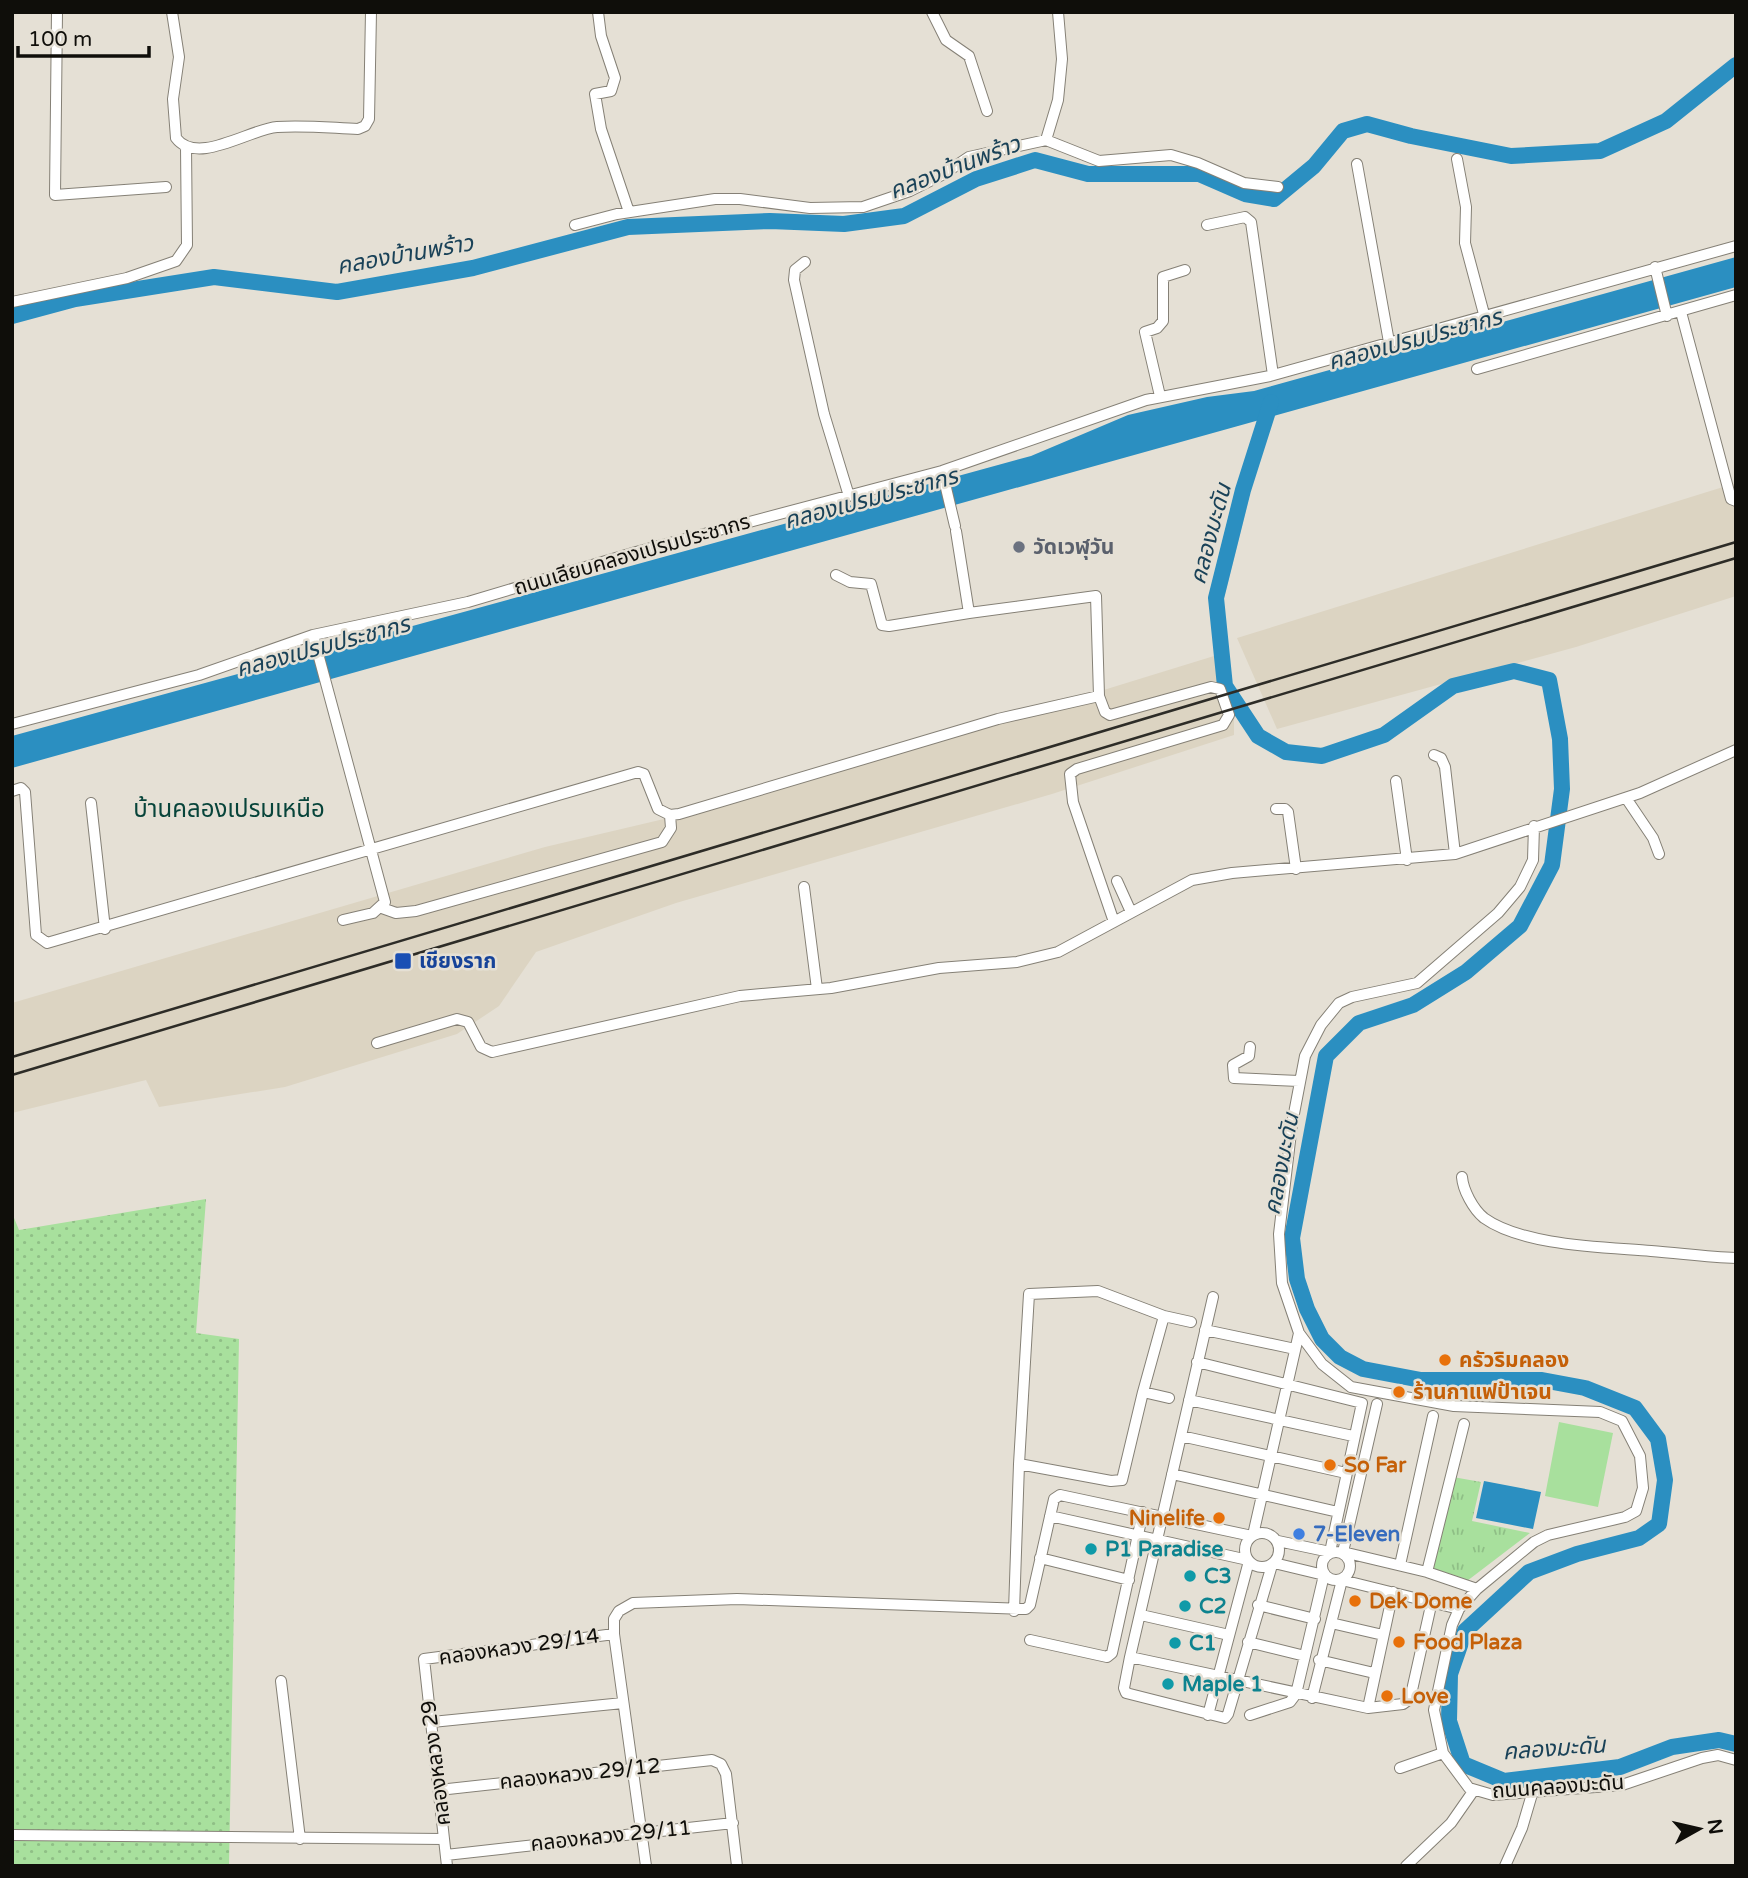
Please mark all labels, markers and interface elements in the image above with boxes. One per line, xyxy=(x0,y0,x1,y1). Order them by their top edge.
scale bar xyxy=(18,14,149,58)
text: 100 m xyxy=(28,27,92,52)
water label: คลองบ้านพร้าว xyxy=(886,130,1025,206)
water label: คลองบ้านพร้าว xyxy=(335,229,476,281)
water label: คลองเปรมประชากร xyxy=(1325,303,1507,377)
water label: คลองเปรมประชากร xyxy=(781,462,963,536)
water label: คลองมะดัน xyxy=(1184,479,1238,587)
street label: ถนนเลียบคลองเปรมประชากร xyxy=(511,509,753,601)
place label: วัดเวฬุวัน xyxy=(1033,535,1114,560)
marker: วัดเวฬุวัน xyxy=(1011,539,1027,555)
water label: คลองเปรมประชากร xyxy=(233,610,415,684)
district label: บ้านคลองเปรมเหนือ xyxy=(133,795,325,824)
place label: เชียงราก xyxy=(419,949,496,974)
marker: เชียงราก xyxy=(393,951,413,971)
water label: คลองมะดัน xyxy=(1258,1109,1306,1217)
place label: ครัวริมคลอง xyxy=(1459,1348,1569,1373)
marker: ครัวริมคลอง xyxy=(1437,1352,1453,1368)
place label: ร้านกาแฟป้าเจน xyxy=(1413,1380,1552,1405)
marker: ร้านกาแฟป้าเจน xyxy=(1391,1384,1407,1400)
place label: So Far xyxy=(1344,1453,1407,1478)
marker: So Far xyxy=(1322,1457,1338,1473)
place label: Ninelife xyxy=(1129,1506,1205,1531)
marker: Ninelife xyxy=(1211,1510,1227,1526)
place label: 7-Eleven xyxy=(1313,1522,1400,1547)
marker: 7-Eleven xyxy=(1291,1526,1307,1542)
place label: P1 Paradise xyxy=(1105,1537,1224,1562)
marker: P1 Paradise xyxy=(1083,1541,1099,1557)
place label: C3 xyxy=(1204,1564,1232,1589)
marker: C3 xyxy=(1182,1568,1198,1584)
place label: Dek Dome xyxy=(1369,1589,1473,1614)
marker: Dek Dome xyxy=(1347,1593,1363,1609)
place label: C2 xyxy=(1199,1594,1227,1619)
marker: C2 xyxy=(1177,1598,1193,1614)
street label: คลองหลวง 29/14 xyxy=(437,1623,601,1671)
place label: Food Plaza xyxy=(1413,1630,1522,1655)
place label: C1 xyxy=(1189,1631,1217,1656)
marker: Food Plaza xyxy=(1391,1634,1407,1650)
marker: C1 xyxy=(1167,1635,1183,1651)
place label: Maple 1 xyxy=(1182,1672,1263,1697)
marker: Maple 1 xyxy=(1160,1676,1176,1692)
place label: Love xyxy=(1401,1684,1449,1709)
marker: Love xyxy=(1379,1688,1395,1704)
street label: คลองหลวง 29 xyxy=(416,1699,456,1827)
water label: คลองมะดัน xyxy=(1502,1731,1608,1767)
street label: คลองหลวง 29/12 xyxy=(498,1753,662,1795)
street label: ถนนคลองมะดัน xyxy=(1491,1770,1625,1804)
north arrow xyxy=(1664,1794,1734,1864)
street label: คลองหลวง 29/11 xyxy=(529,1815,693,1857)
text: N xyxy=(1703,1818,1727,1836)

